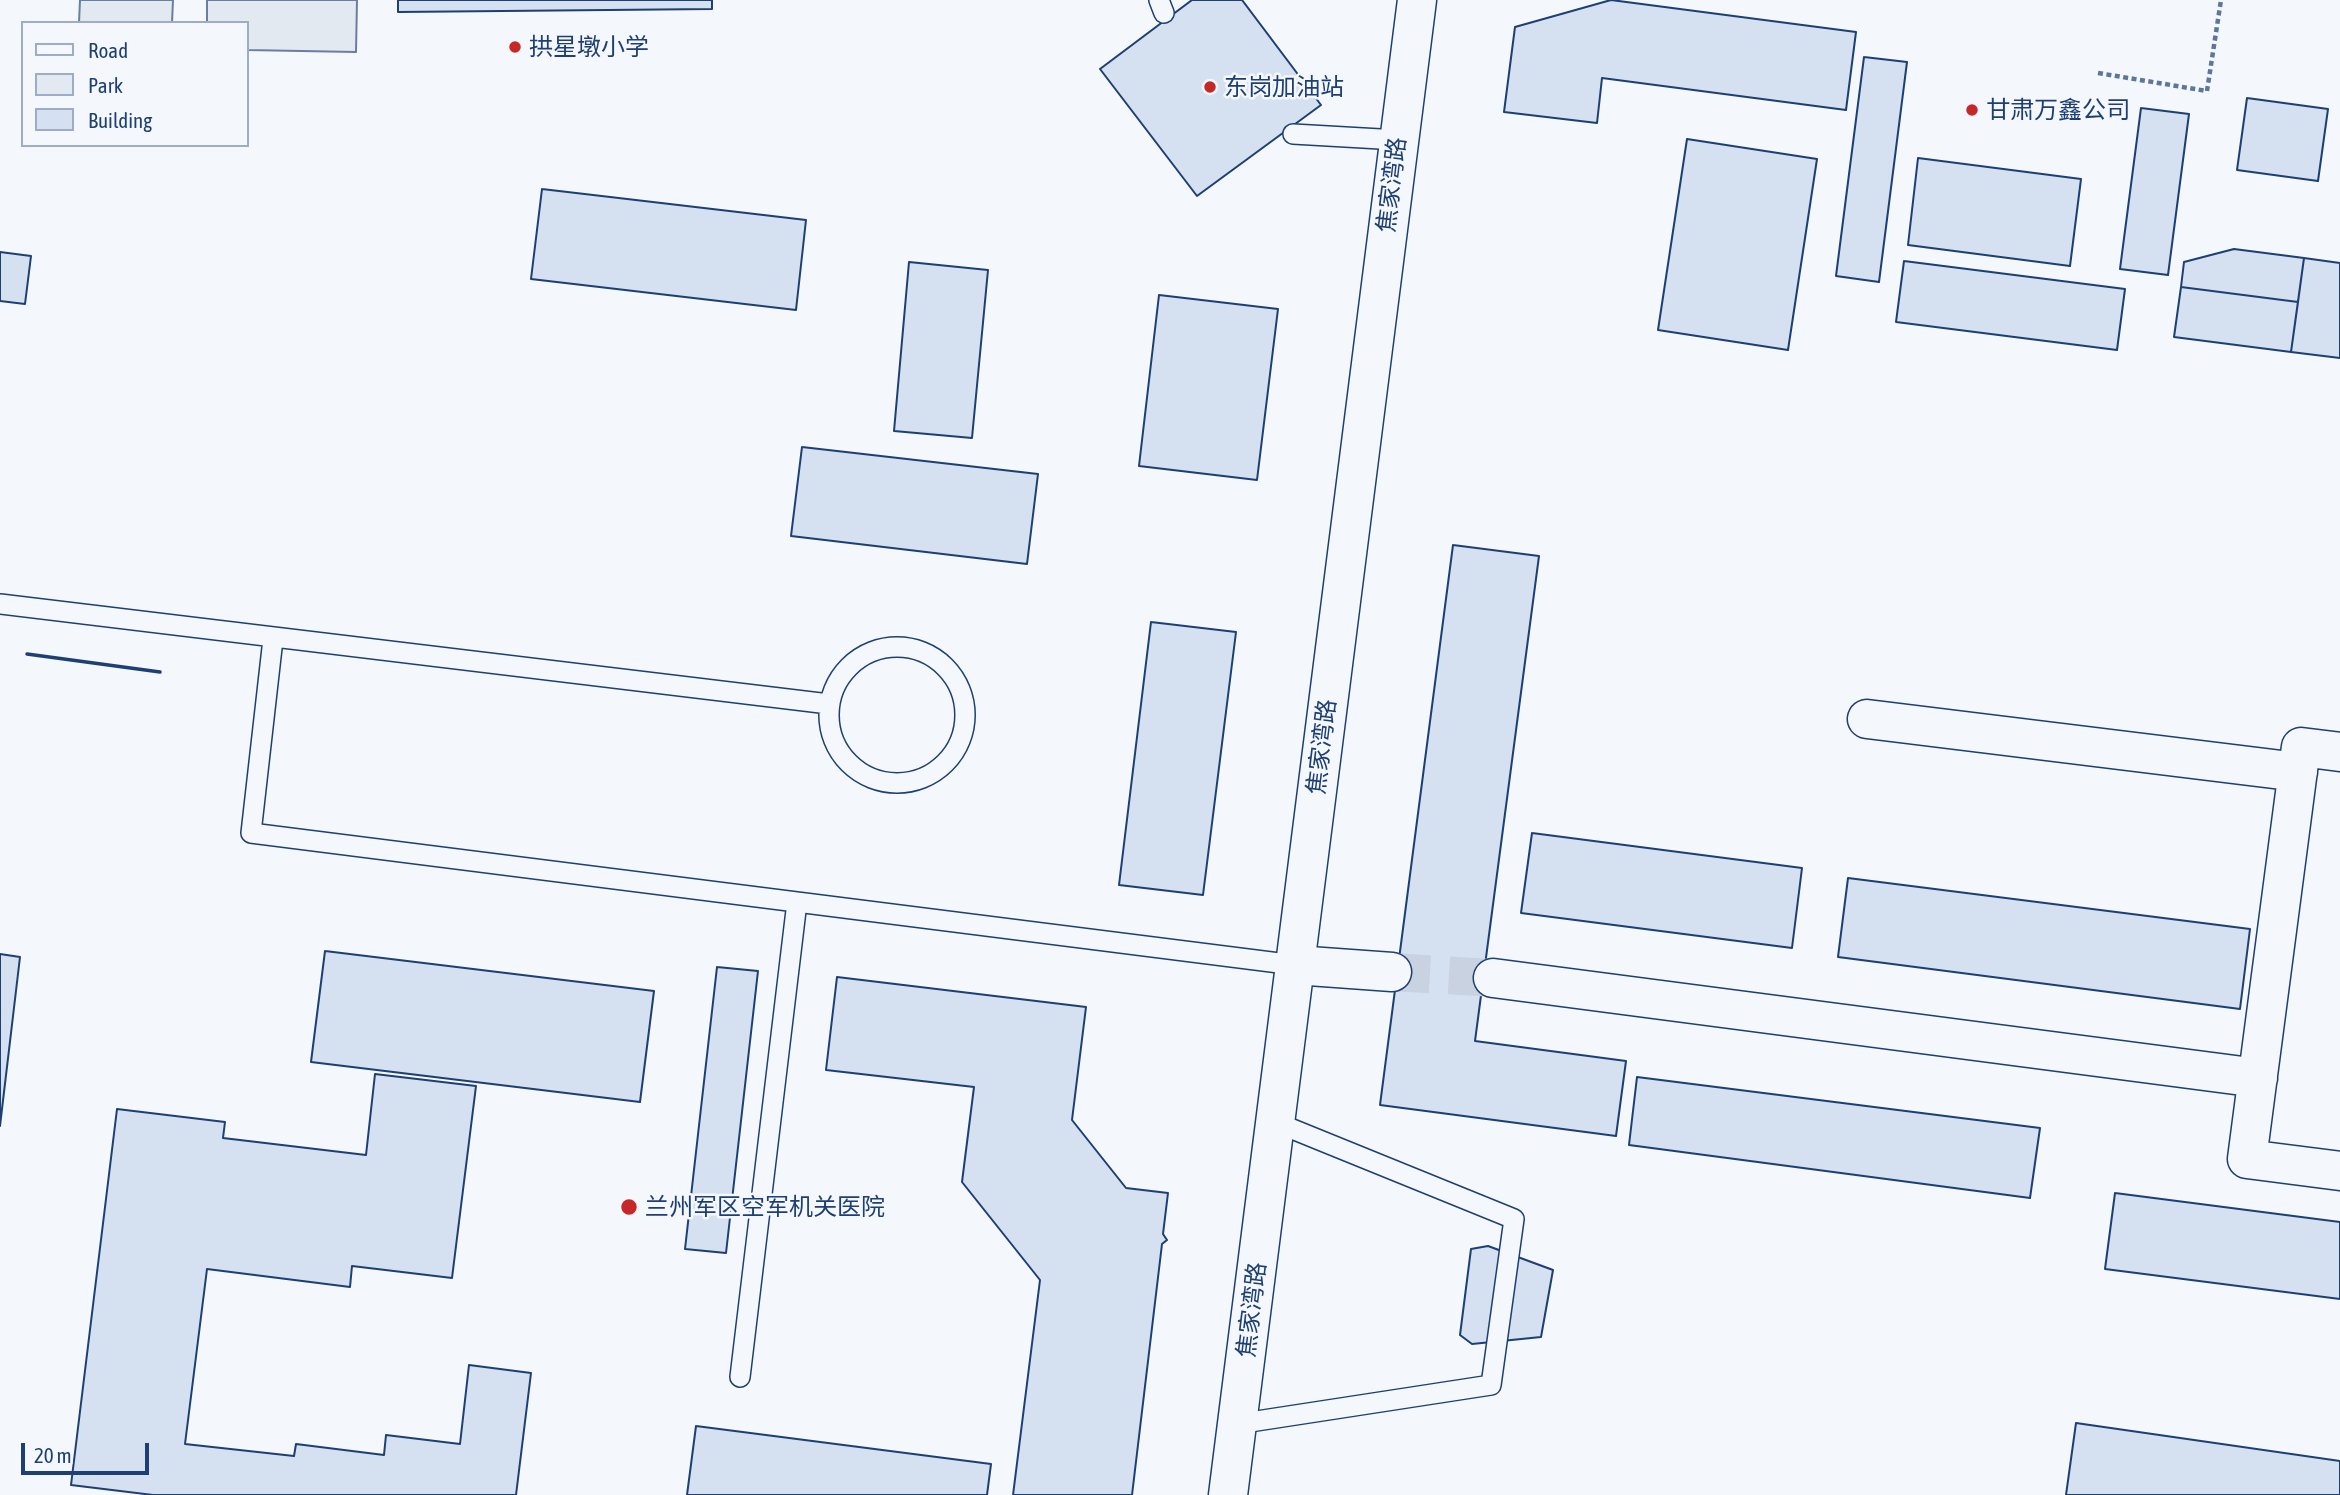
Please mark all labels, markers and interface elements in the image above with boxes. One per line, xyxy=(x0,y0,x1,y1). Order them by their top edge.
legend xyxy=(21,21,248,147)
place label: 拱星墩小学 xyxy=(529,33,649,61)
text: Road xyxy=(88,38,128,62)
marker: 拱星墩小学 xyxy=(507,39,523,55)
text: Park xyxy=(88,73,123,97)
place label: 东岗加油站 xyxy=(1224,73,1344,101)
marker: 东岗加油站 xyxy=(1202,79,1218,95)
place label: 甘肃万鑫公司 xyxy=(1986,96,2130,124)
marker: 甘肃万鑫公司 xyxy=(1964,102,1980,118)
text: Building xyxy=(88,108,152,132)
street label: 焦家湾路 xyxy=(1372,136,1412,234)
street label: 焦家湾路 xyxy=(1302,698,1342,796)
place label: 兰州军区空军机关医院 xyxy=(645,1193,885,1221)
marker: 兰州军区空军机关医院 xyxy=(619,1197,639,1217)
street label: 焦家湾路 xyxy=(1232,1261,1272,1359)
scale bar xyxy=(24,1428,152,1472)
text: 20 m xyxy=(34,1443,72,1467)

